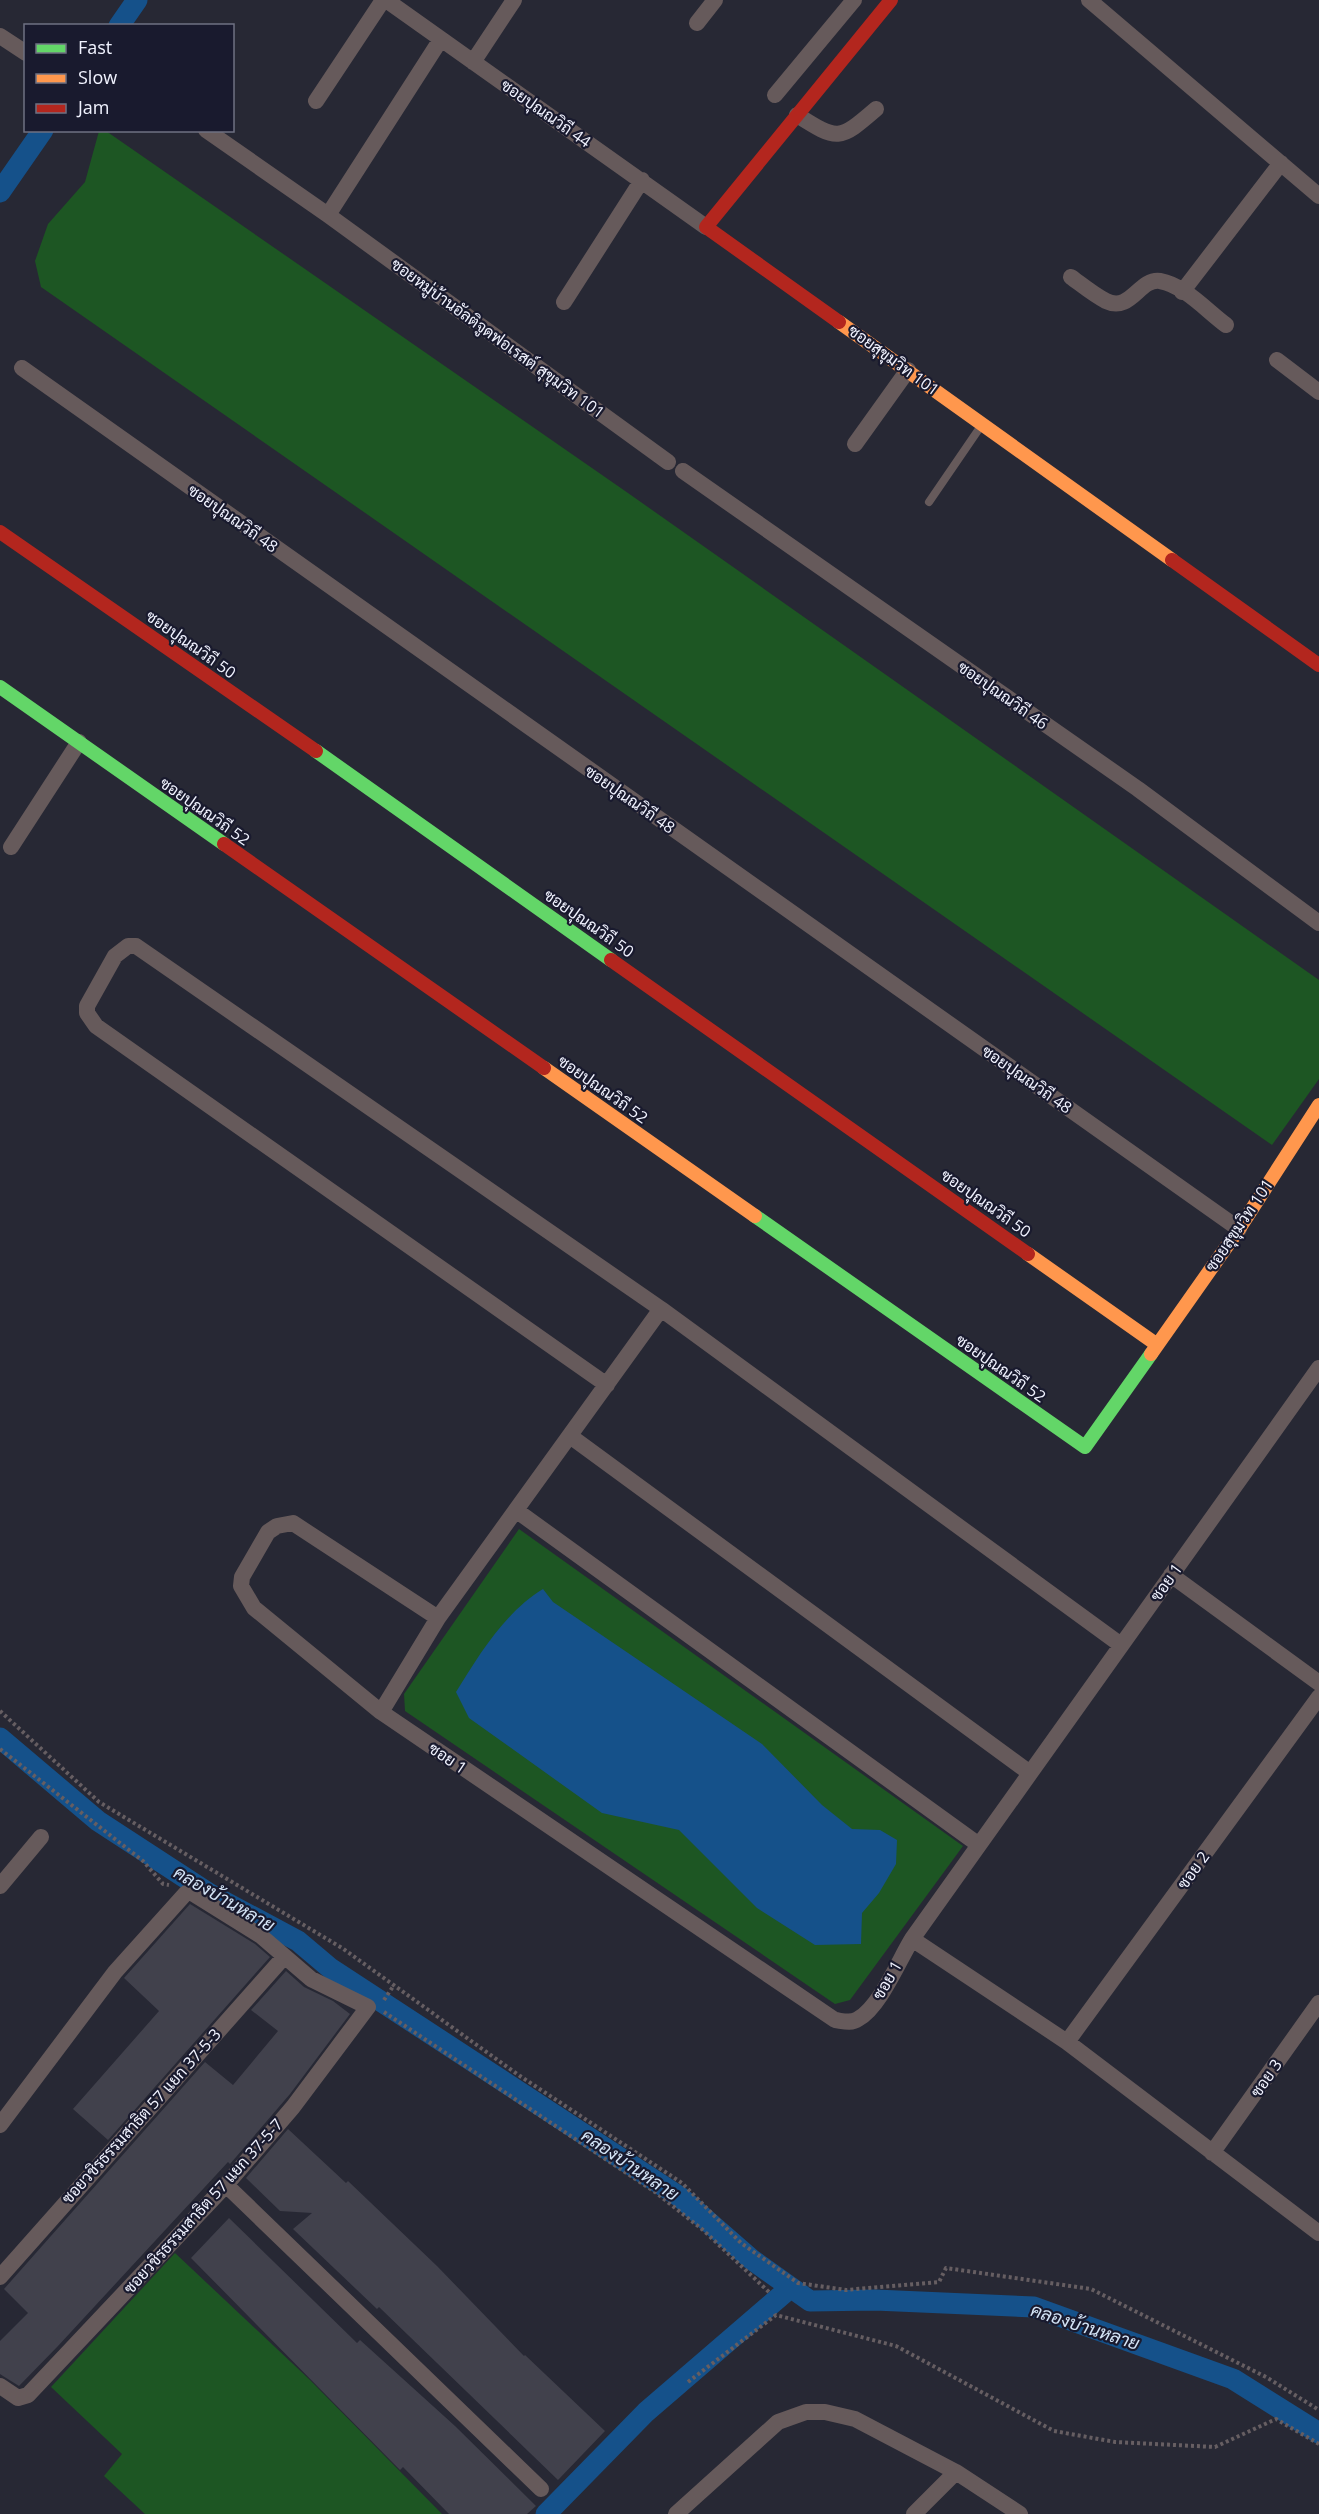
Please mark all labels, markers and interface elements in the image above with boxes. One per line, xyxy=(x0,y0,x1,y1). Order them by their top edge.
legend xyxy=(24,24,234,132)
text: Fast xyxy=(78,35,112,59)
text: Slow xyxy=(78,65,117,89)
street label: ซอยปุณณวิถี 44 xyxy=(496,74,595,153)
text: Jam xyxy=(76,95,110,119)
street label: ซอยหมู่บ้านอัลติจูดฟอเรสต์ สุขุมวิท 101 xyxy=(386,252,610,424)
street label: ซอยสุขุมวิท 101 xyxy=(844,320,944,401)
street label: ซอยปุณณวิถี 48 xyxy=(183,479,282,558)
street label: ซอยปุณณวิถี 50 xyxy=(141,605,240,684)
street label: ซอยปุณณวิถี 46 xyxy=(953,656,1052,735)
street label: ซอยปุณณวิถี 48 xyxy=(580,760,679,839)
street label: ซอยปุณณวิถี 52 xyxy=(155,772,254,851)
street label: ซอยปุณณวิถี 50 xyxy=(539,884,638,963)
street label: ซอยปุณณวิถี 48 xyxy=(977,1040,1076,1119)
street label: ซอยปุณณวิถี 52 xyxy=(553,1050,652,1129)
street label: ซอยปุณณวิถี 50 xyxy=(936,1164,1035,1243)
street label: ซอยสุขุมวิท 101 xyxy=(1200,1174,1279,1276)
street label: ซอยปุณณวิถี 52 xyxy=(951,1329,1050,1408)
street label: ซอย 1 xyxy=(1145,1559,1187,1605)
street label: ซอย 1 xyxy=(425,1737,471,1779)
street label: ซอย 2 xyxy=(1172,1847,1214,1893)
water label: คลองบ้านหลาย xyxy=(170,1860,279,1937)
street label: ซอย 1 xyxy=(867,1956,907,2004)
street label: ซอยวชิรธรรมสาธิต 57 แยก 37-5-3 xyxy=(56,2024,226,2208)
street label: ซอย 3 xyxy=(1245,2055,1287,2101)
street label: ซอยวชิรธรรมสาธิต 57 แยก 37-5-7 xyxy=(118,2114,288,2298)
water label: คลองบ้านหลาย xyxy=(577,2123,684,2206)
water label: คลองบ้านหลาย xyxy=(1028,2297,1143,2355)

